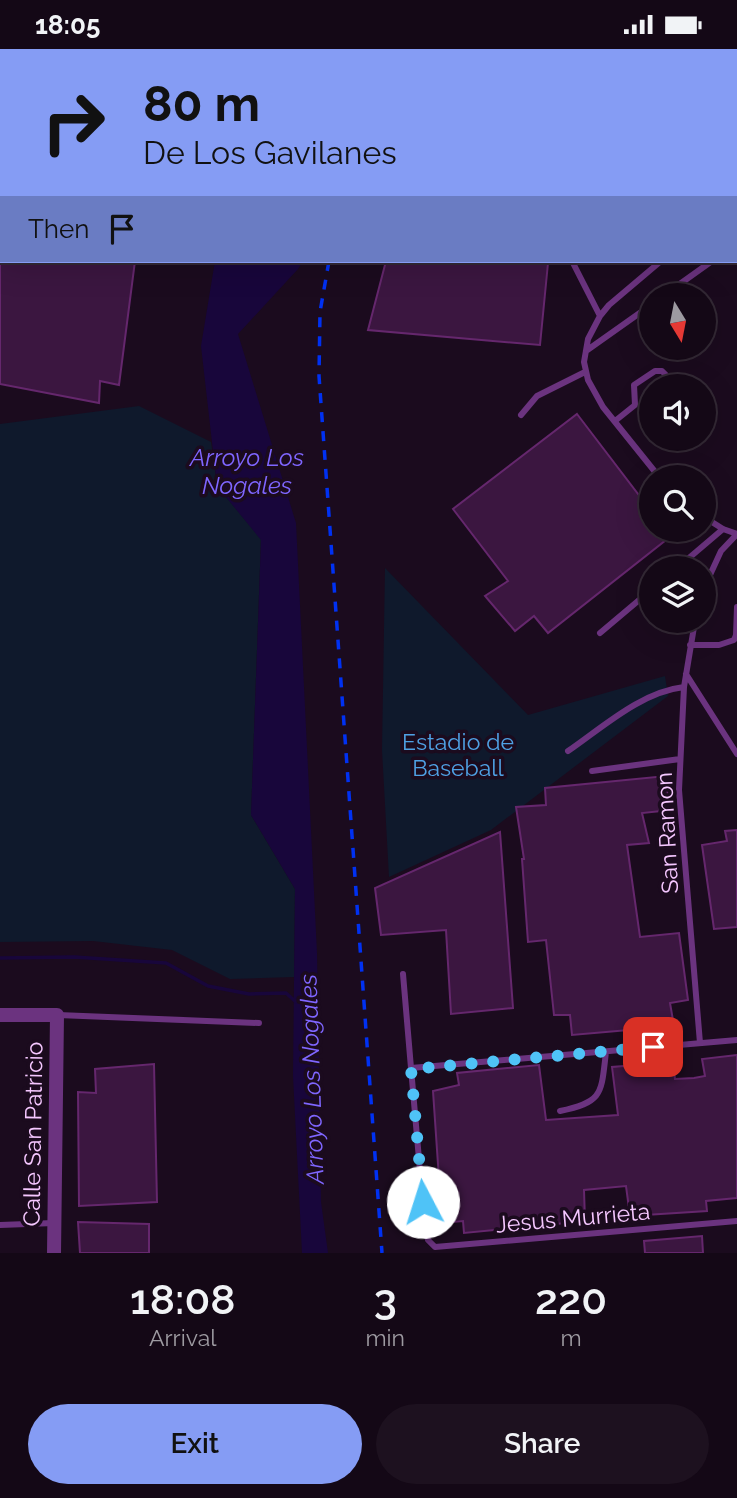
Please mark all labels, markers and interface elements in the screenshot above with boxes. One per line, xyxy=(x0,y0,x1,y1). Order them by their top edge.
text: 18:05 xyxy=(35,10,100,40)
text: 80 m xyxy=(143,75,260,132)
icon: right xyxy=(28,77,119,168)
text: De Los Gavilanes xyxy=(143,134,397,171)
icon: arrive xyxy=(103,210,141,248)
text: Then xyxy=(28,214,89,244)
north arrow xyxy=(639,283,716,361)
map controls xyxy=(639,283,716,633)
button: sound xyxy=(639,374,716,451)
water label: Arroyo Los Nogales xyxy=(188,443,304,500)
button: search xyxy=(639,465,716,542)
button: layers xyxy=(639,556,716,633)
park label: Estadio de Baseball xyxy=(402,728,514,781)
street label: San Ramon xyxy=(650,772,683,894)
water label: Arroyo Los Nogales xyxy=(293,973,330,1187)
pin xyxy=(623,1017,683,1077)
icon: arrive xyxy=(634,1028,672,1066)
street label: Calle San Patricio xyxy=(17,1041,48,1227)
position arrow xyxy=(386,1165,460,1239)
street label: Jesus Murrieta xyxy=(495,1197,651,1238)
text: 18:08 xyxy=(130,1275,235,1324)
text: 3 xyxy=(374,1275,397,1324)
text: 220 xyxy=(535,1275,607,1324)
text: Arrival xyxy=(149,1324,216,1351)
text: min xyxy=(365,1324,405,1351)
text: m xyxy=(560,1324,582,1351)
button: Exit xyxy=(28,1404,362,1484)
button: Share xyxy=(376,1404,709,1484)

